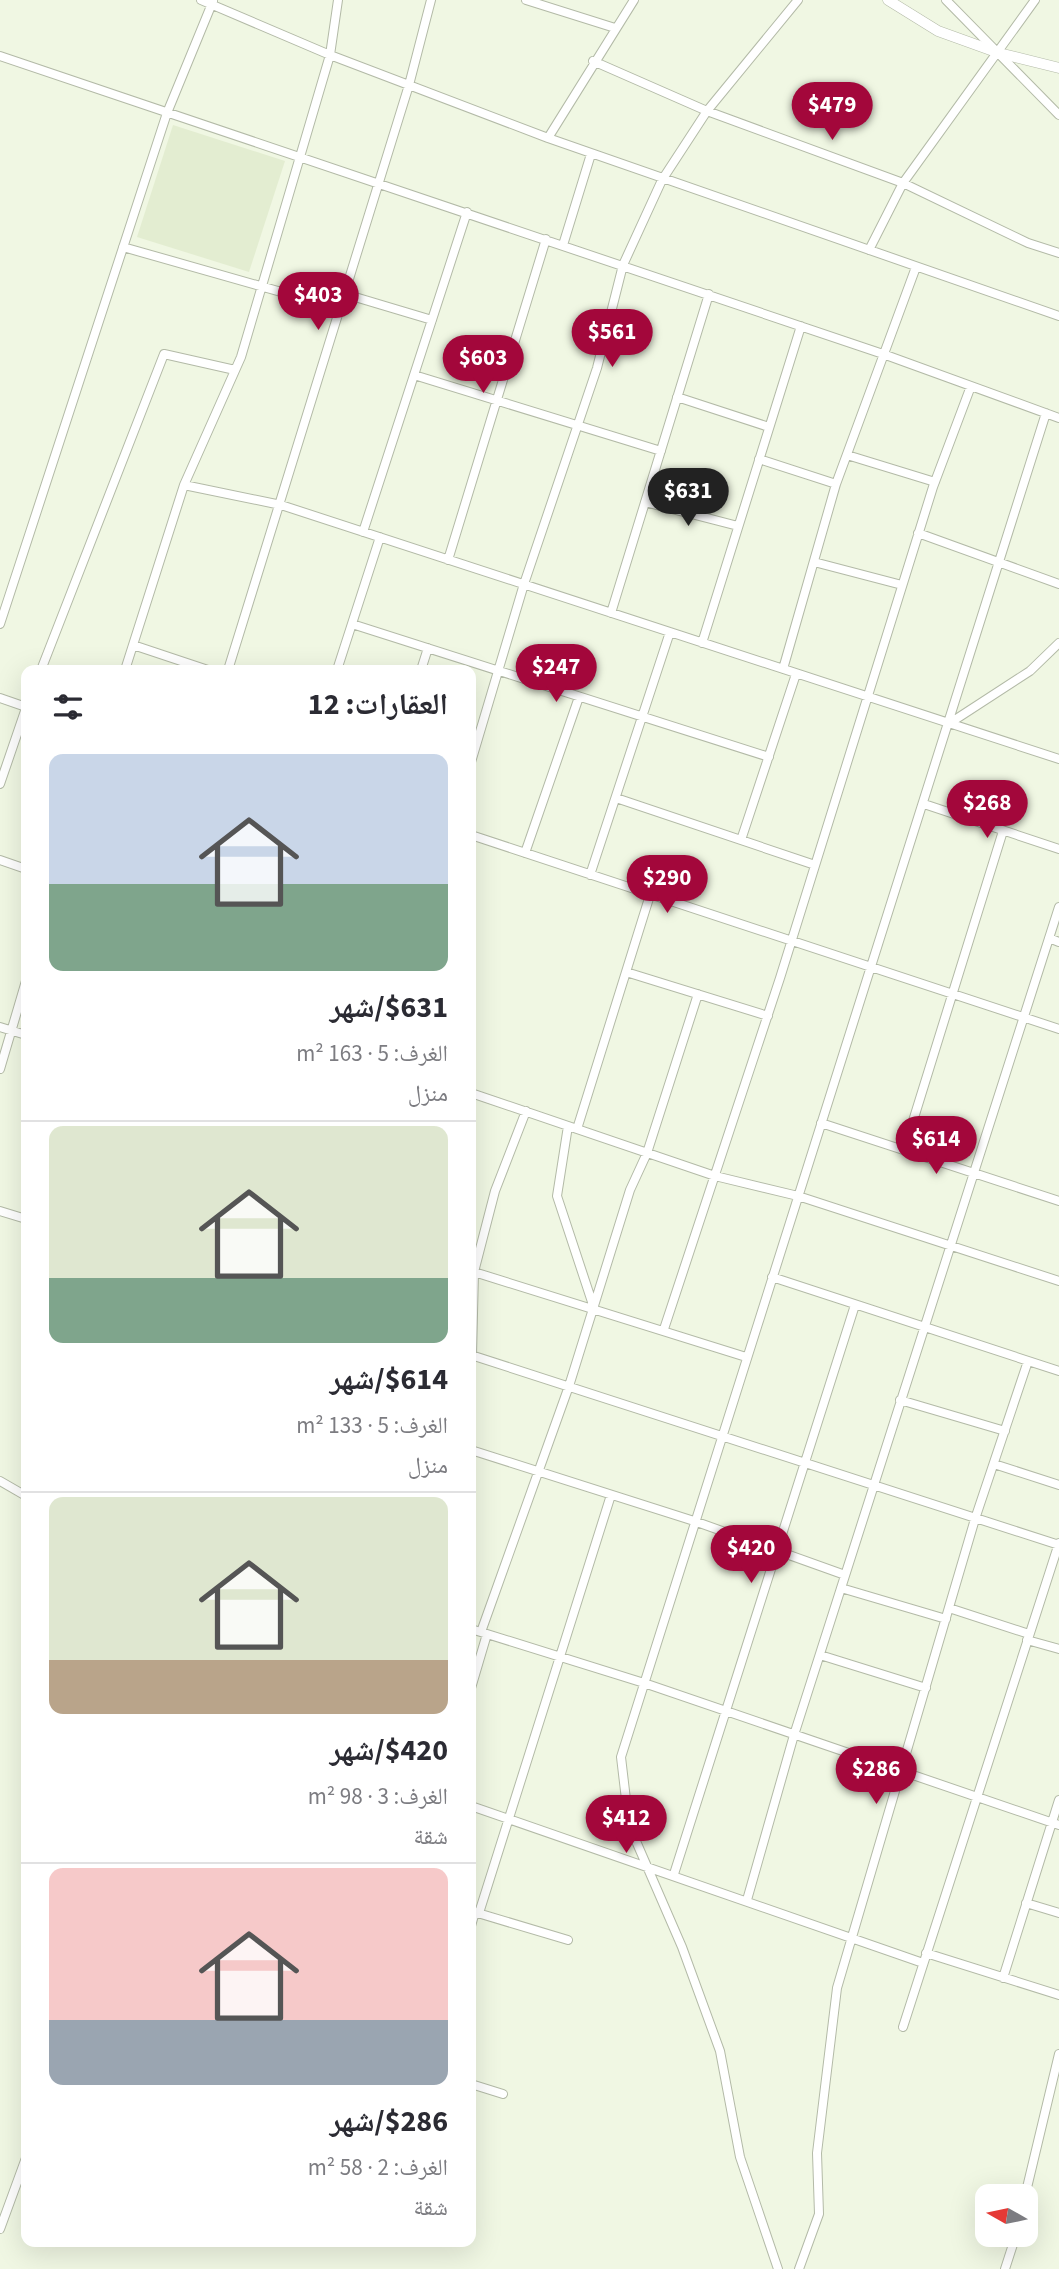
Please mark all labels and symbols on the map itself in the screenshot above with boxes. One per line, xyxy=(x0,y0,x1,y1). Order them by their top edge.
pin: $479 xyxy=(791,82,873,142)
pin: $403 xyxy=(277,272,359,332)
pin: $561 xyxy=(571,310,653,369)
pin: $603 xyxy=(442,336,524,395)
pin: $631 xyxy=(647,468,729,528)
pin: $247 xyxy=(515,644,597,704)
pin: $268 xyxy=(946,780,1028,840)
pin: $290 xyxy=(626,856,708,915)
pin: $614 xyxy=(895,1116,977,1176)
pin: $420 xyxy=(710,1526,792,1585)
pin: $286 xyxy=(835,1746,917,1806)
pin: $412 xyxy=(585,1796,667,1855)
north arrow xyxy=(975,2184,1038,2247)

